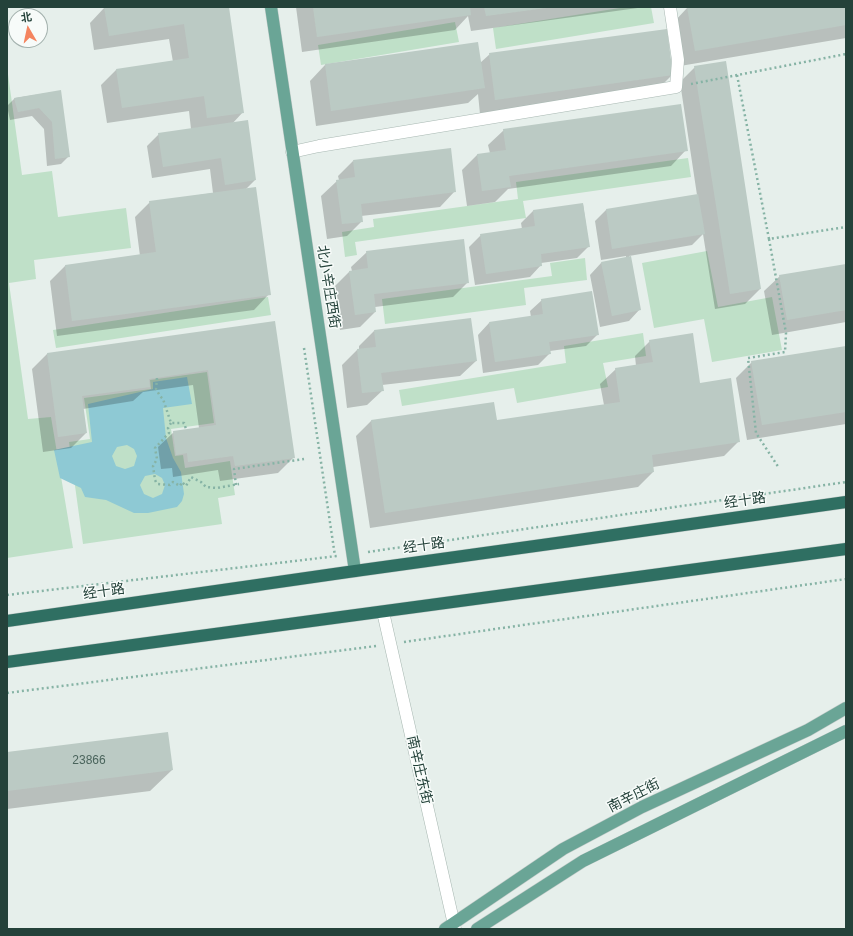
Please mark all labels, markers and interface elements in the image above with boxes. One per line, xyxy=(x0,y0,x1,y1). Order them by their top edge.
north arrow xyxy=(8,8,48,48)
text: 北 xyxy=(20,10,33,24)
street label: 北小辛庄西街 xyxy=(313,244,343,330)
street label: 经十路 xyxy=(723,490,767,512)
street label: 经十路 xyxy=(402,535,446,557)
street label: 经十路 xyxy=(82,581,126,603)
street label: 南辛庄东街 xyxy=(403,734,435,806)
house number: 23866 xyxy=(72,754,106,768)
street label: 南辛庄街 xyxy=(605,776,663,816)

